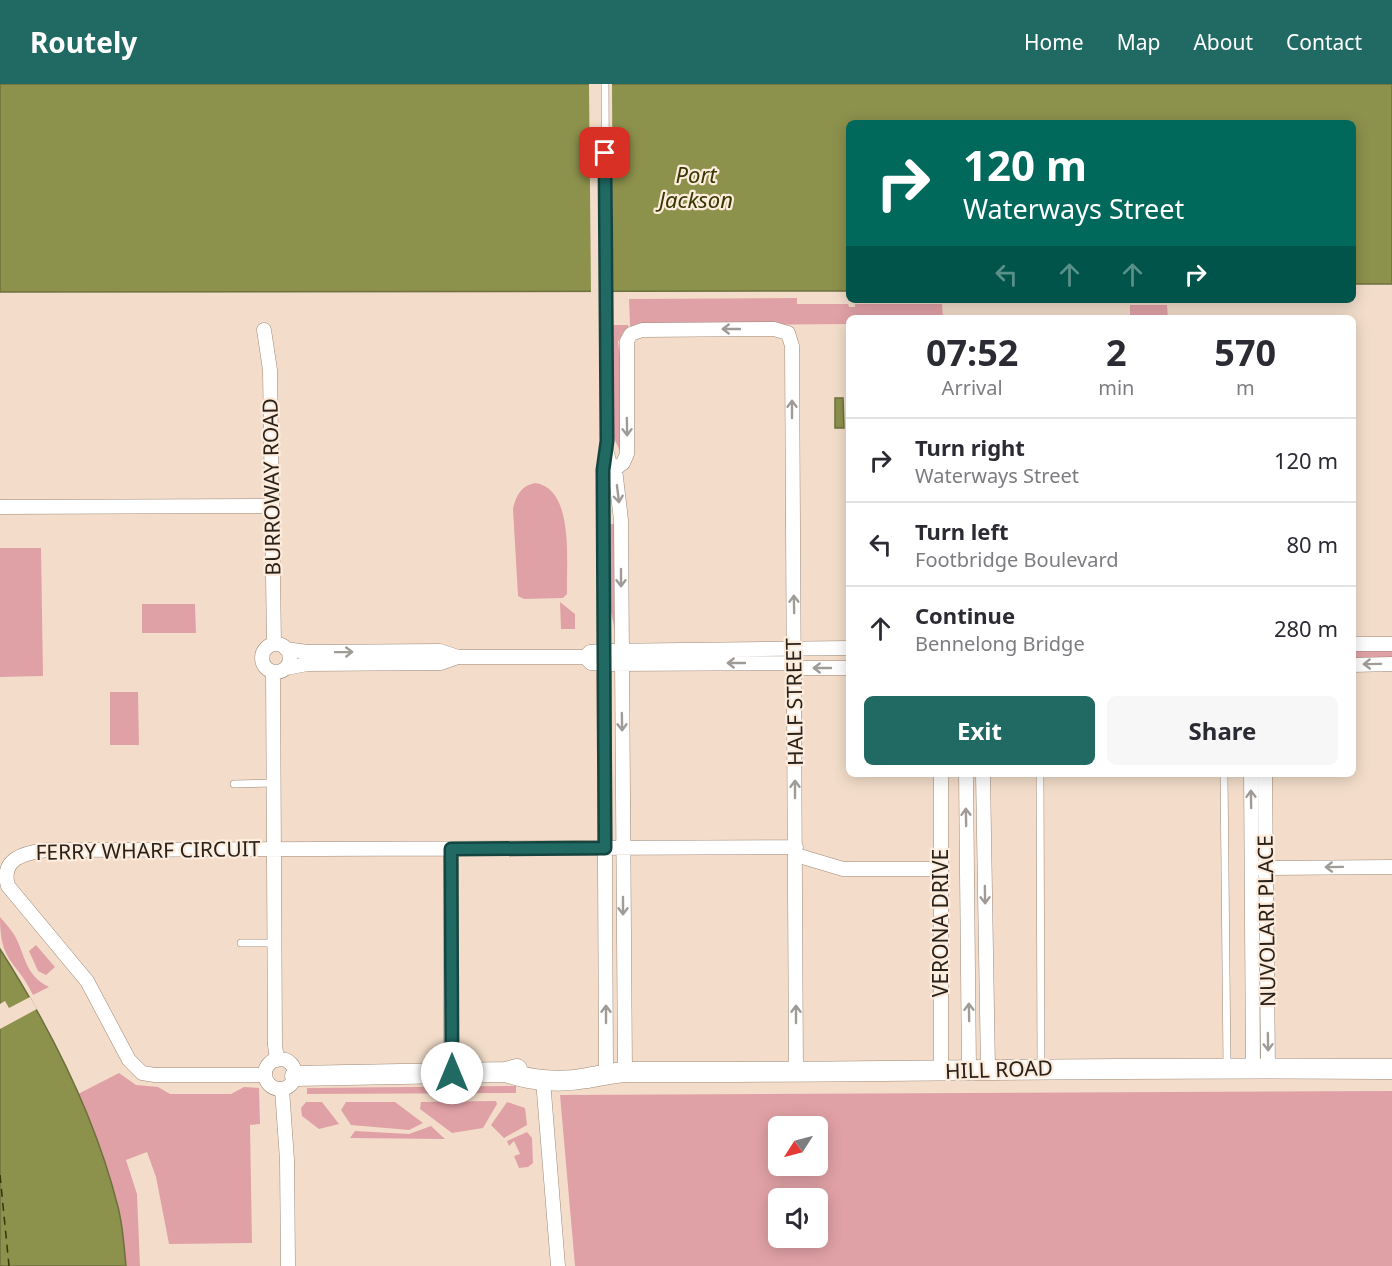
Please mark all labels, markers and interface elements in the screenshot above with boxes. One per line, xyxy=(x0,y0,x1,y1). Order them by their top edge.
text: Routely xyxy=(30,23,137,61)
text: Home xyxy=(1024,28,1084,56)
text: Map xyxy=(1117,28,1160,56)
text: About xyxy=(1193,28,1253,56)
text: Contact xyxy=(1286,28,1362,56)
pin xyxy=(579,127,630,178)
icon: arrive xyxy=(588,136,621,169)
text: 120 m xyxy=(963,136,1087,193)
icon: right xyxy=(864,144,942,222)
water label: Port Jackson xyxy=(655,159,733,214)
text: Waterways Street xyxy=(963,190,1184,227)
icon: left xyxy=(990,258,1023,291)
icon: ahead xyxy=(1053,258,1086,291)
icon: ahead xyxy=(1116,258,1149,291)
icon: right xyxy=(1179,258,1212,291)
one-way arrow xyxy=(721,323,741,335)
text: 07:52 xyxy=(926,328,1018,377)
text: 2 xyxy=(1106,328,1127,377)
text: 570 xyxy=(1214,328,1276,377)
text: Arrival xyxy=(942,374,1003,401)
text: min xyxy=(1098,374,1134,401)
text: m xyxy=(1236,374,1255,401)
street label: BURROWAY ROAD xyxy=(255,398,287,576)
one-way arrow xyxy=(786,400,798,420)
one-way arrow xyxy=(621,417,633,437)
text: Turn right xyxy=(915,432,1025,462)
icon: right xyxy=(864,444,897,477)
text: 120 m xyxy=(1274,445,1338,475)
text: Waterways Street xyxy=(915,462,1079,489)
one-way arrow xyxy=(613,484,624,504)
text: Turn left xyxy=(915,516,1009,546)
icon: left xyxy=(864,528,897,561)
text: 80 m xyxy=(1287,529,1338,559)
text: Footbridge Boulevard xyxy=(915,546,1119,573)
one-way arrow xyxy=(615,568,627,588)
one-way arrow xyxy=(788,595,800,615)
text: Continue xyxy=(915,600,1015,630)
icon: ahead xyxy=(864,612,897,645)
text: 280 m xyxy=(1274,613,1338,643)
text: Bennelong Bridge xyxy=(915,630,1085,657)
street label: HALF STREET xyxy=(779,638,809,766)
one-way arrow xyxy=(334,646,354,657)
one-way arrow xyxy=(727,657,747,669)
one-way arrow xyxy=(1363,659,1383,670)
one-way arrow xyxy=(812,662,832,674)
button: Exit xyxy=(864,696,1095,765)
button: Share xyxy=(1107,696,1338,765)
one-way arrow xyxy=(616,711,628,731)
one-way arrow xyxy=(790,779,801,799)
one-way arrow xyxy=(1245,789,1257,809)
one-way arrow xyxy=(960,807,972,827)
street label: FERRY WHARF CIRCUIT xyxy=(35,834,261,866)
street label: NUVOLARI PLACE xyxy=(1251,835,1281,1007)
street label: VERONA DRIVE xyxy=(926,849,954,997)
one-way arrow xyxy=(1324,861,1344,873)
one-way arrow xyxy=(980,885,991,905)
one-way arrow xyxy=(617,895,629,915)
one-way arrow xyxy=(963,1002,974,1022)
one-way arrow xyxy=(790,1004,802,1024)
one-way arrow xyxy=(600,1005,612,1025)
one-way arrow xyxy=(1262,1032,1274,1052)
position arrow xyxy=(420,1041,484,1105)
street label: HILL ROAD xyxy=(945,1053,1053,1085)
north arrow xyxy=(768,1116,828,1176)
map controls xyxy=(768,1116,828,1248)
button: sound xyxy=(768,1188,828,1248)

